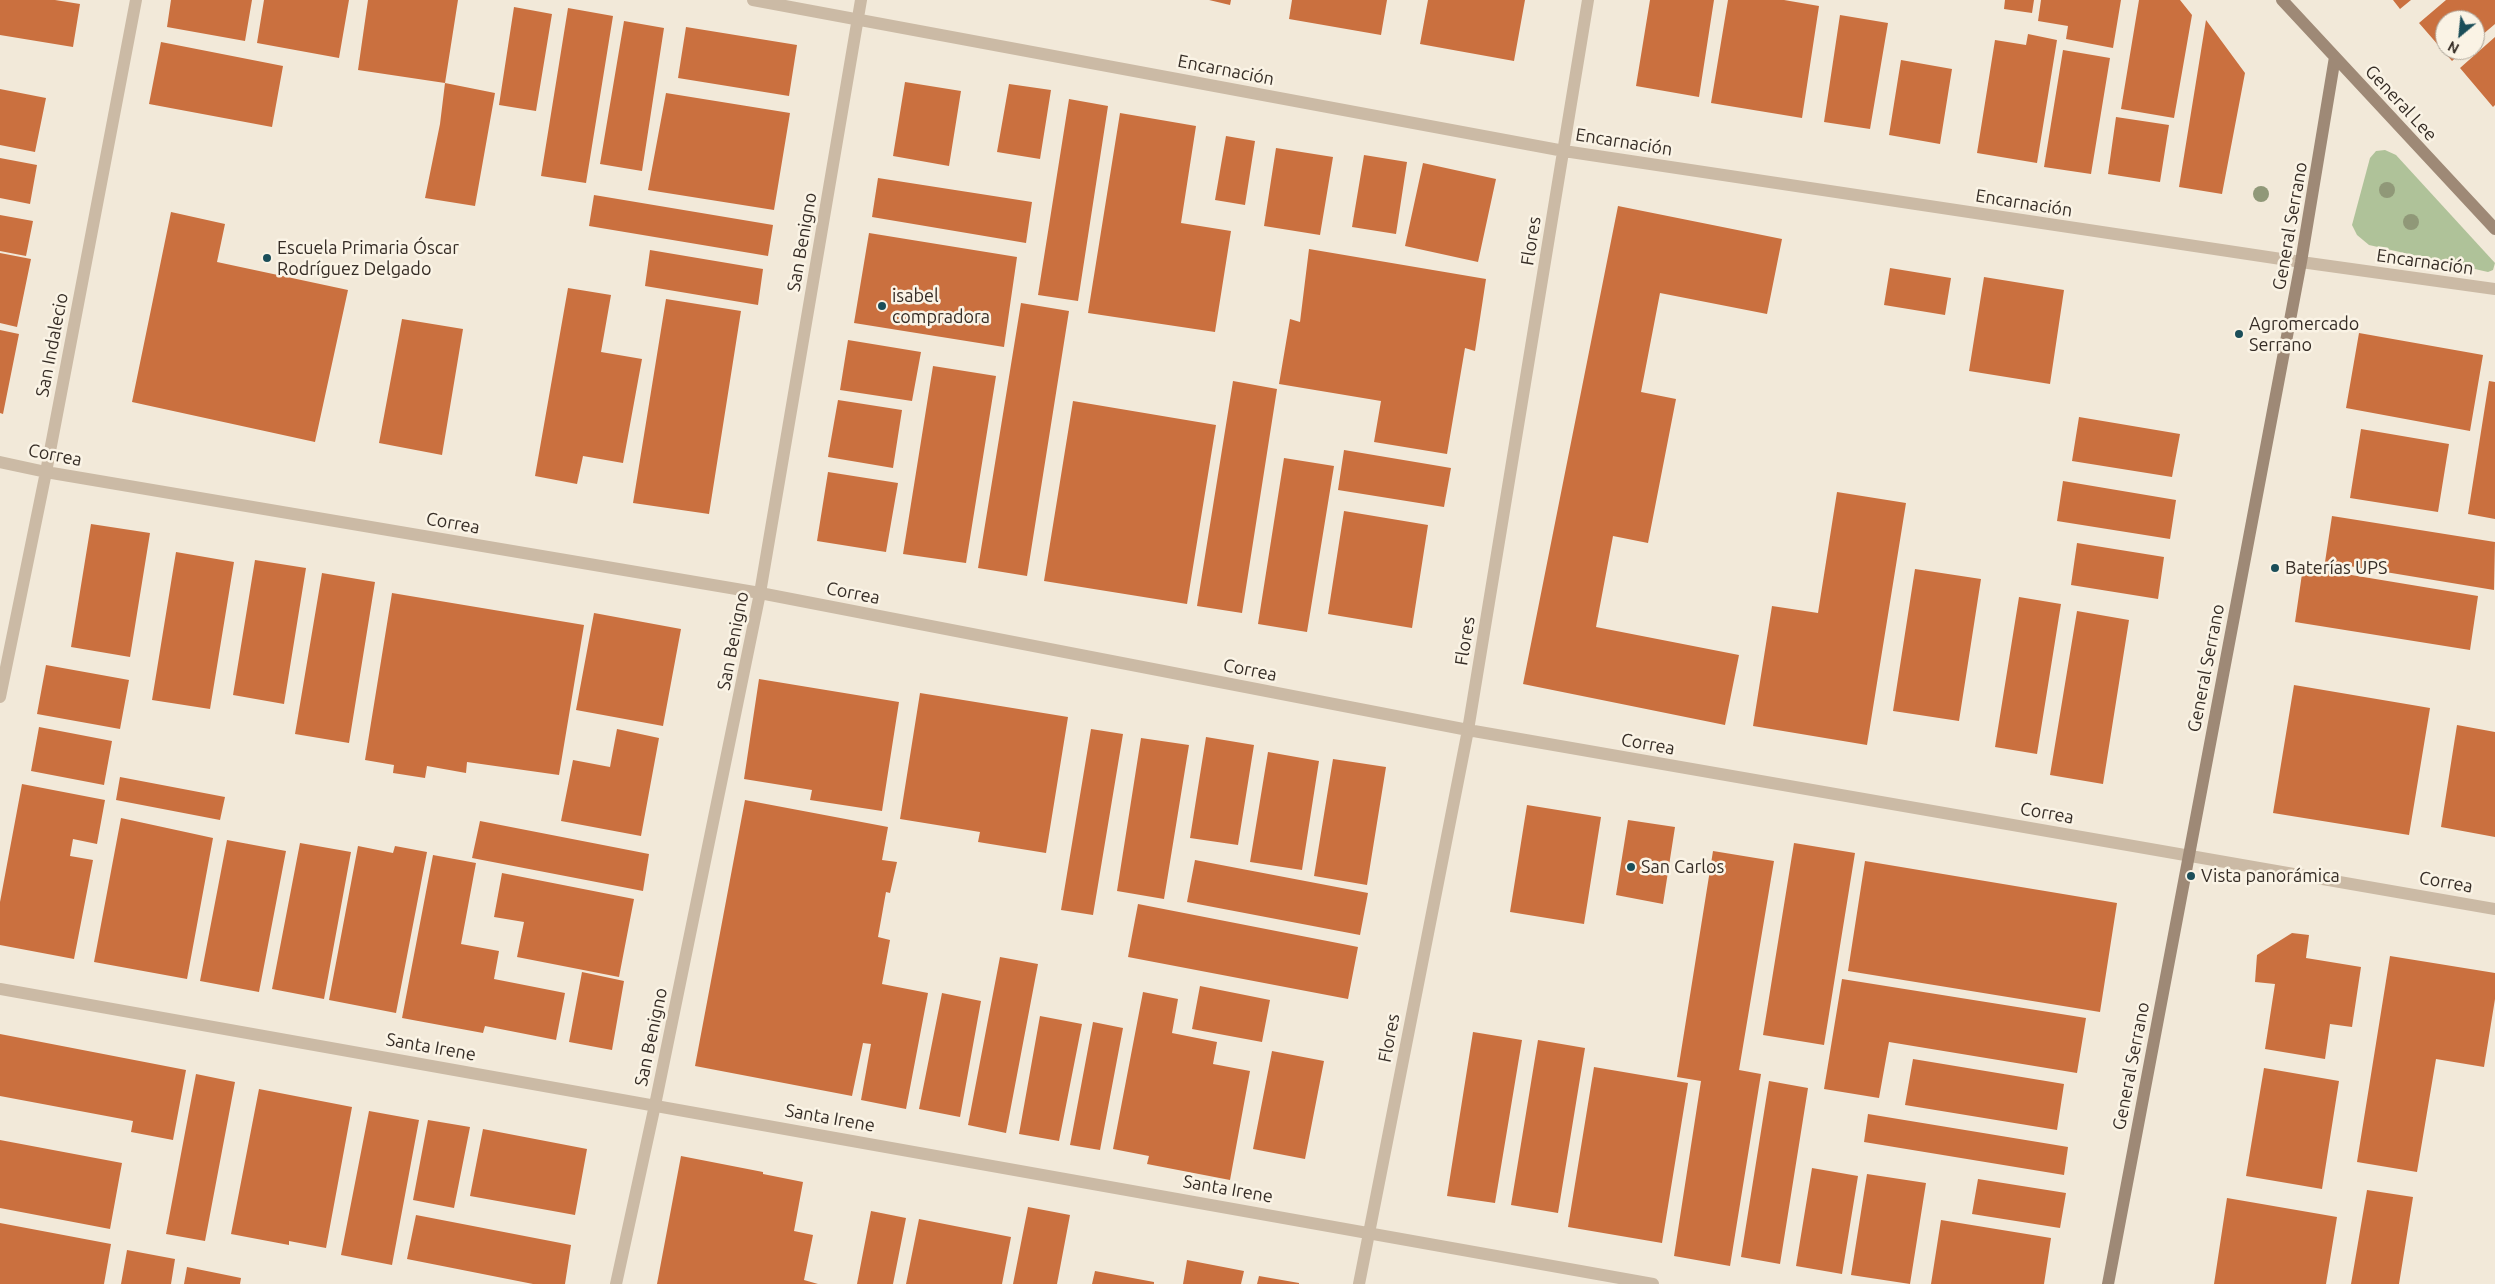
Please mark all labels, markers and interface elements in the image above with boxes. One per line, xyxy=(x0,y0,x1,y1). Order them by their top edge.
north arrow xyxy=(2435,10,2485,60)
text: N xyxy=(2445,38,2462,57)
street label: Encarnación xyxy=(1176,50,1276,90)
street label: General Lee xyxy=(2360,61,2442,145)
street label: Encarnación xyxy=(1574,124,1674,160)
street label: General Serrano xyxy=(2268,160,2312,292)
street label: Encarnación xyxy=(1974,185,2074,221)
street label: San Benigno xyxy=(783,191,821,293)
street label: Flores xyxy=(1516,215,1546,267)
place label: Escuela Primaria Óscar Rodríguez Delgado xyxy=(277,237,459,280)
street label: Encarnación xyxy=(2375,244,2475,280)
marker: Escuela Primaria Óscar Rodríguez Delgado xyxy=(261,252,273,264)
place label: isabel compradora xyxy=(892,285,990,328)
street label: San Indalecio xyxy=(31,291,73,399)
marker: isabel compradora xyxy=(876,300,888,312)
place label: Agromercado Serrano xyxy=(2249,313,2359,356)
marker: Agromercado Serrano xyxy=(2233,328,2245,340)
street label: Correa xyxy=(26,439,84,471)
street label: Correa xyxy=(424,508,482,538)
place label: Baterías UPS xyxy=(2285,557,2388,579)
marker: Baterías UPS xyxy=(2269,562,2281,574)
street label: Correa xyxy=(824,577,882,609)
street label: San Benigno xyxy=(713,590,753,692)
street label: General Serrano xyxy=(2183,602,2229,734)
street label: Flores xyxy=(1450,615,1480,667)
street label: Correa xyxy=(1221,654,1279,686)
street label: Correa xyxy=(1619,729,1677,759)
street label: Correa xyxy=(2018,798,2076,828)
place label: San Carlos xyxy=(1641,856,1724,878)
marker: San Carlos xyxy=(1625,861,1637,873)
place label: Vista panorámica xyxy=(2201,865,2340,887)
street label: Correa xyxy=(2417,867,2475,897)
marker: Vista panorámica xyxy=(2185,870,2197,882)
street label: San Benigno xyxy=(630,986,672,1088)
street label: General Serrano xyxy=(2108,1000,2154,1132)
street label: Flores xyxy=(1374,1012,1404,1064)
street label: Santa Irene xyxy=(384,1028,478,1066)
street label: Santa Irene xyxy=(783,1099,877,1137)
street label: Santa Irene xyxy=(1181,1170,1275,1208)

